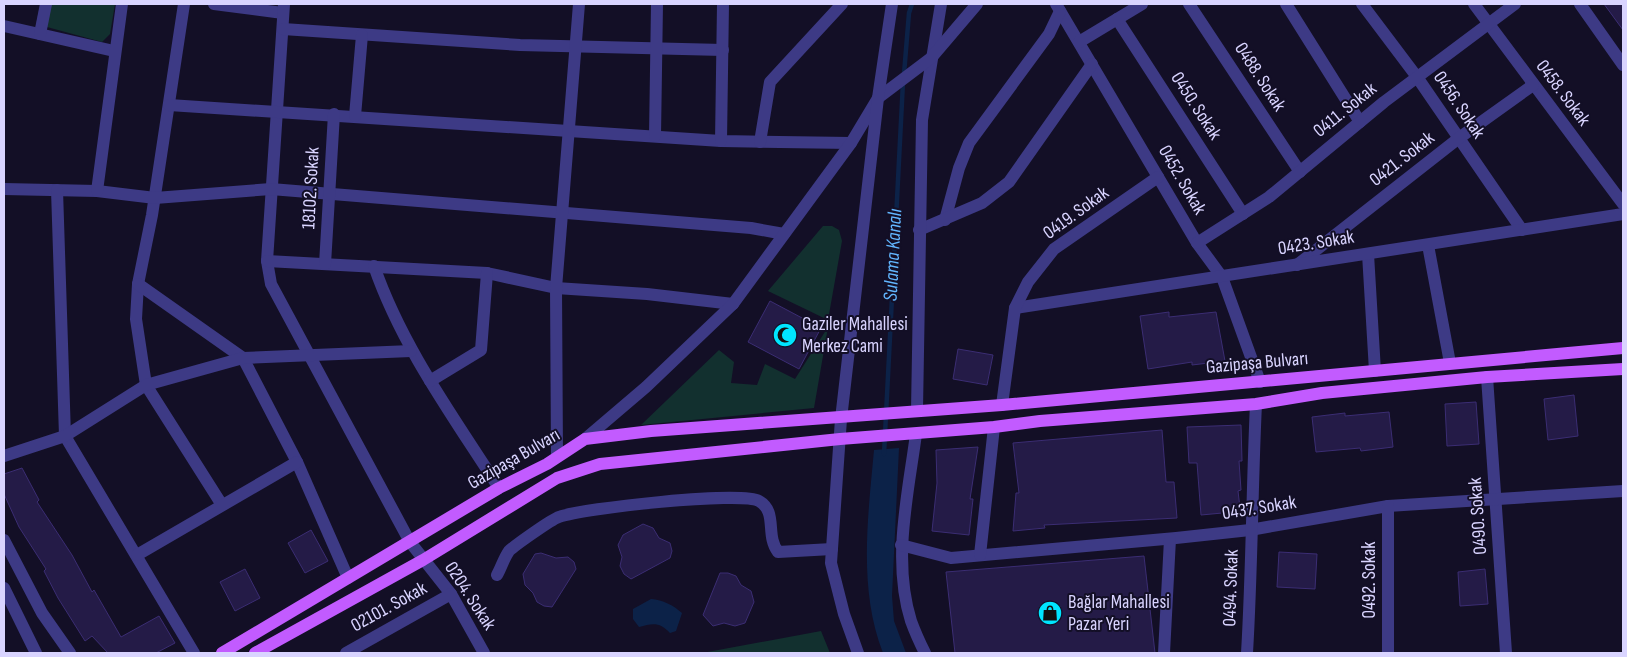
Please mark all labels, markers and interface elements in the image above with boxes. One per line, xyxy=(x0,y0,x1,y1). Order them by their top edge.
street label: 0488. Sokak xyxy=(1229,38,1291,116)
street label: 0458. Sokak xyxy=(1531,55,1596,131)
street label: 0456. Sokak xyxy=(1428,67,1490,144)
street label: 0450. Sokak xyxy=(1166,68,1227,145)
street label: 0411. Sokak xyxy=(1309,77,1382,142)
street label: 0421. Sokak xyxy=(1365,126,1440,191)
street label: 0452. Sokak xyxy=(1153,141,1211,219)
street label: 18102. Sokak xyxy=(297,146,325,230)
street label: 0419. Sokak xyxy=(1039,181,1114,245)
water label: Sulama Kanalı xyxy=(879,208,907,302)
street label: 0423. Sokak xyxy=(1276,226,1356,260)
place label: Gaziler Mahallesi Merkez Cami xyxy=(802,313,908,358)
mosque icon: Gaziler Mahallesi Merkez Cami xyxy=(772,322,798,348)
street label: Gazipaşa Bulvarı xyxy=(1205,347,1309,379)
street label: Gazipaşa Bulvarı xyxy=(464,423,564,495)
street label: 0490. Sokak xyxy=(1464,476,1492,555)
street label: 0437. Sokak xyxy=(1220,491,1298,525)
street label: 0492. Sokak xyxy=(1358,541,1381,619)
street label: 0494. Sokak xyxy=(1218,548,1244,627)
street label: 0204. Sokak xyxy=(439,557,501,635)
street label: 02101. Sokak xyxy=(347,576,432,637)
place label: Bağlar Mahallesi Pazar Yeri xyxy=(1068,591,1170,636)
shop icon: Bağlar Mahallesi Pazar Yeri xyxy=(1037,600,1063,626)

